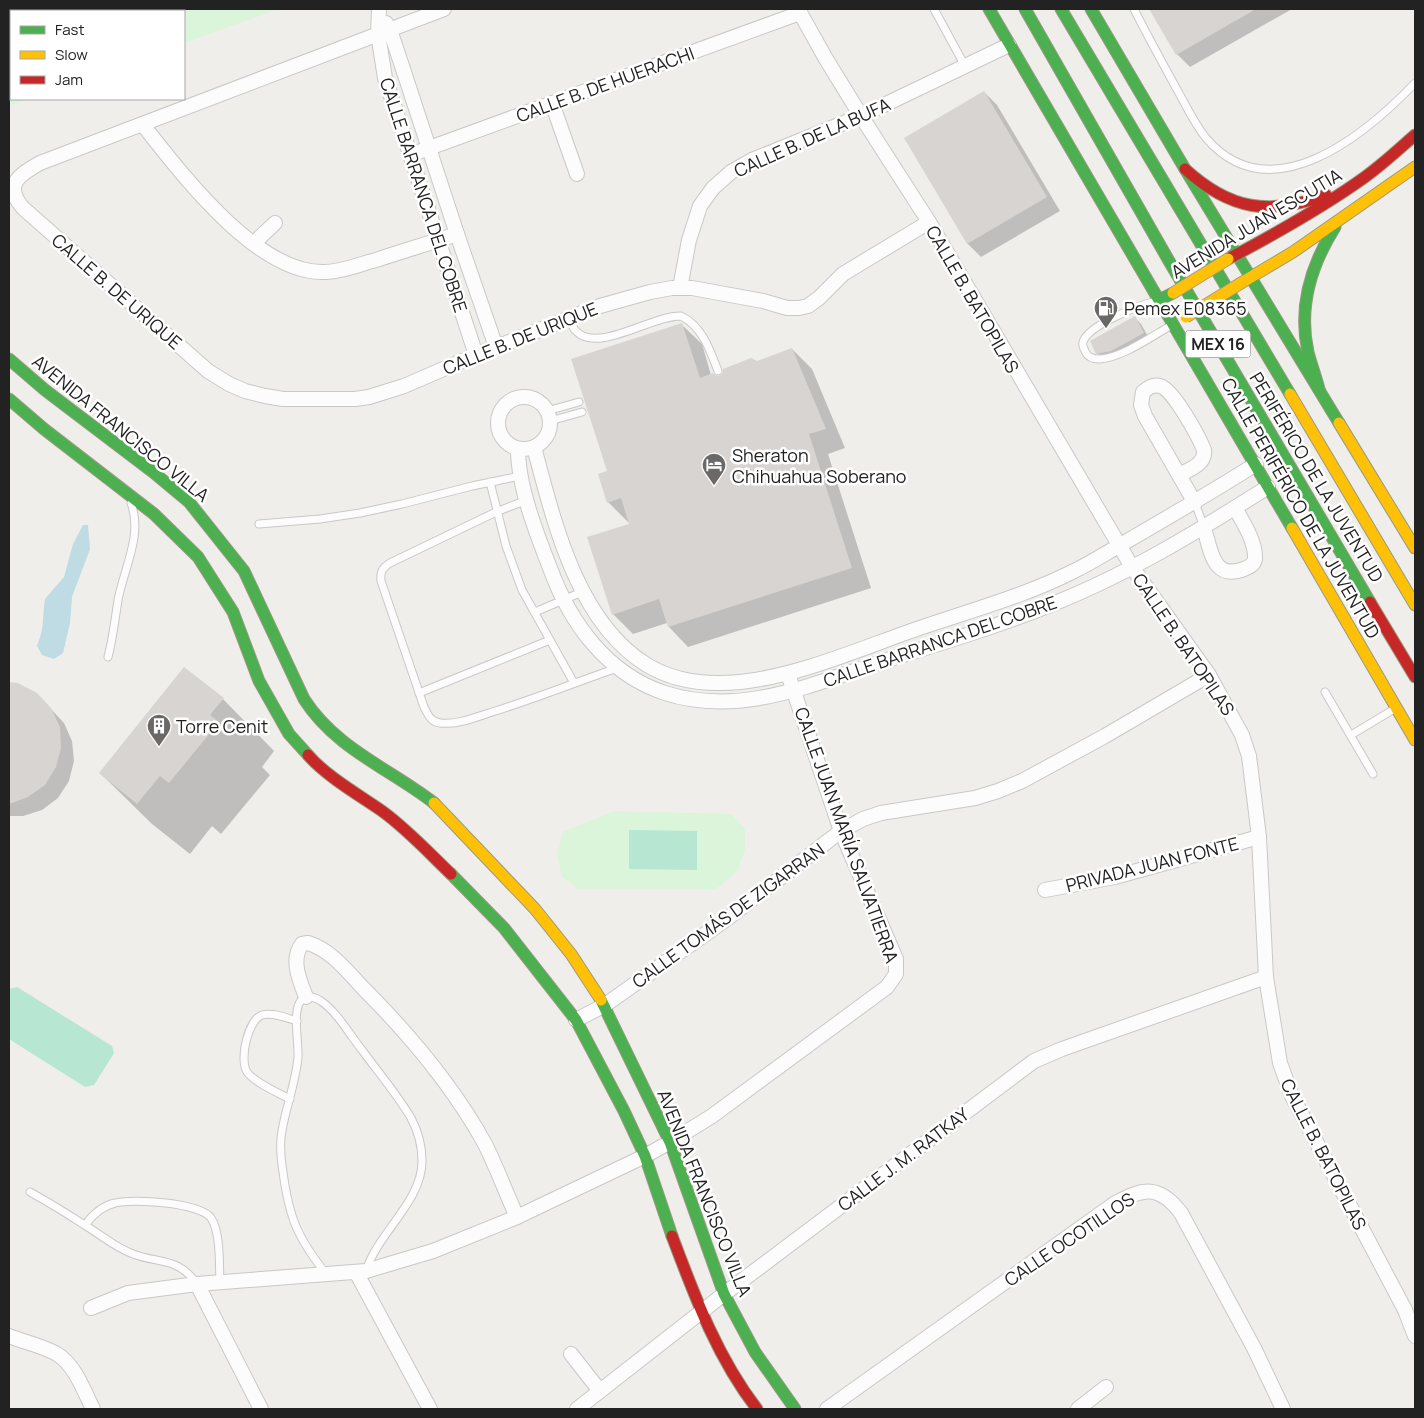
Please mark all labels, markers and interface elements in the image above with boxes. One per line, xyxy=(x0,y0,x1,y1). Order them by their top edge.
legend xyxy=(10,10,185,100)
text: Fast xyxy=(55,19,84,40)
street label: CALLE B. DE HUERACHI xyxy=(513,41,697,127)
text: Slow xyxy=(55,44,88,65)
text: Jam xyxy=(55,69,83,90)
street label: CALLE BARRANCA DEL COBRE xyxy=(375,75,473,315)
street label: CALLE B. DE LA BUFA xyxy=(730,91,895,182)
street label: AVENIDA JUAN ESCUTIA xyxy=(1166,162,1346,284)
street label: CALLE B. BATOPILAS xyxy=(921,221,1025,377)
street label: CALLE B. DE URIQUE xyxy=(47,228,187,354)
fuel station icon: Pemex E08365 xyxy=(1093,295,1119,329)
street label: CALLE B. DE URIQUE xyxy=(439,296,601,380)
place label: Pemex E08365 xyxy=(1124,296,1247,320)
road number: MEX 16 xyxy=(1186,330,1250,358)
street label: AVENIDA FRANCISCO VILLA xyxy=(28,349,215,507)
street label: PERIFÉRICO DE LA JUVENTUD xyxy=(1245,367,1389,587)
street label: CALLE PERIFÉRICO DE LA JUVENTUD xyxy=(1216,373,1386,643)
place label: Sheraton Chihuahua Soberano xyxy=(732,443,906,488)
hotel icon: Sheraton Chihuahua Soberano xyxy=(701,452,727,486)
street label: CALLE B. BATOPILAS xyxy=(1128,568,1240,720)
street label: CALLE BARRANCA DEL COBRE xyxy=(820,590,1060,692)
street label: CALLE JUAN MARÍA SALVATIERRA xyxy=(789,704,905,967)
building icon: Torre Cenit xyxy=(146,713,172,747)
place label: Torre Cenit xyxy=(176,714,268,738)
street label: PRIVADA JUAN FONTE xyxy=(1063,831,1241,897)
street label: CALLE TOMÁS DE ZIGARRAN xyxy=(627,837,829,993)
street label: CALLE B. BATOPILAS xyxy=(1276,1074,1372,1234)
street label: AVENIDA FRANCISCO VILLA xyxy=(652,1086,758,1301)
street label: CALLE J. M. RATKAY xyxy=(832,1101,974,1216)
street label: CALLE OCOTILLOS xyxy=(999,1187,1139,1291)

